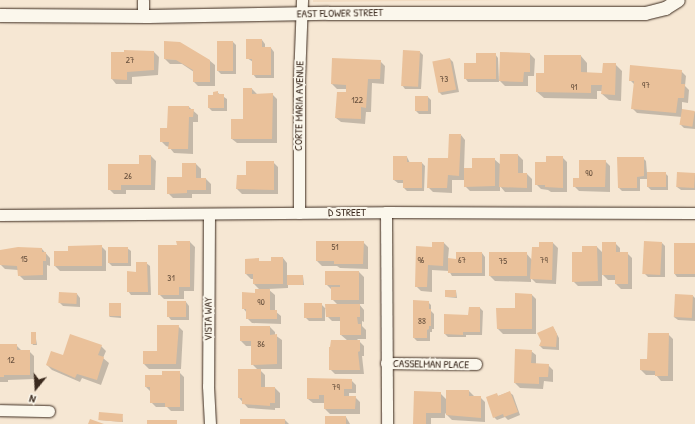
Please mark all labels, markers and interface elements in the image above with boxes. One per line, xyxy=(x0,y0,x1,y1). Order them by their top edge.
street label: EAST FLOWER STREET xyxy=(297,6,383,20)
house number: 27 xyxy=(126,55,134,65)
street label: CORTE MARIA AVENUE xyxy=(292,61,306,151)
house number: 73 xyxy=(440,74,448,84)
house number: 97 xyxy=(642,80,650,90)
house number: 91 xyxy=(571,82,577,92)
house number: 122 xyxy=(351,95,363,105)
house number: 90 xyxy=(585,168,593,178)
house number: 26 xyxy=(124,171,132,181)
street label: D STREET xyxy=(328,205,366,219)
house number: 51 xyxy=(331,242,339,252)
house number: 15 xyxy=(20,254,28,264)
house number: 96 xyxy=(418,255,424,265)
house number: 67 xyxy=(458,255,466,265)
house number: 79 xyxy=(540,255,548,265)
house number: 75 xyxy=(499,256,507,266)
house number: 31 xyxy=(167,273,175,283)
street label: VISTA WAY xyxy=(201,297,215,341)
house number: 90 xyxy=(257,297,265,307)
house number: 88 xyxy=(418,316,426,326)
house number: 86 xyxy=(257,339,265,349)
house number: 12 xyxy=(7,355,15,365)
street label: CASSELMAN PLACE xyxy=(393,357,469,371)
north arrow xyxy=(16,368,56,408)
house number: 79 xyxy=(332,382,340,392)
text: N xyxy=(27,392,37,407)

